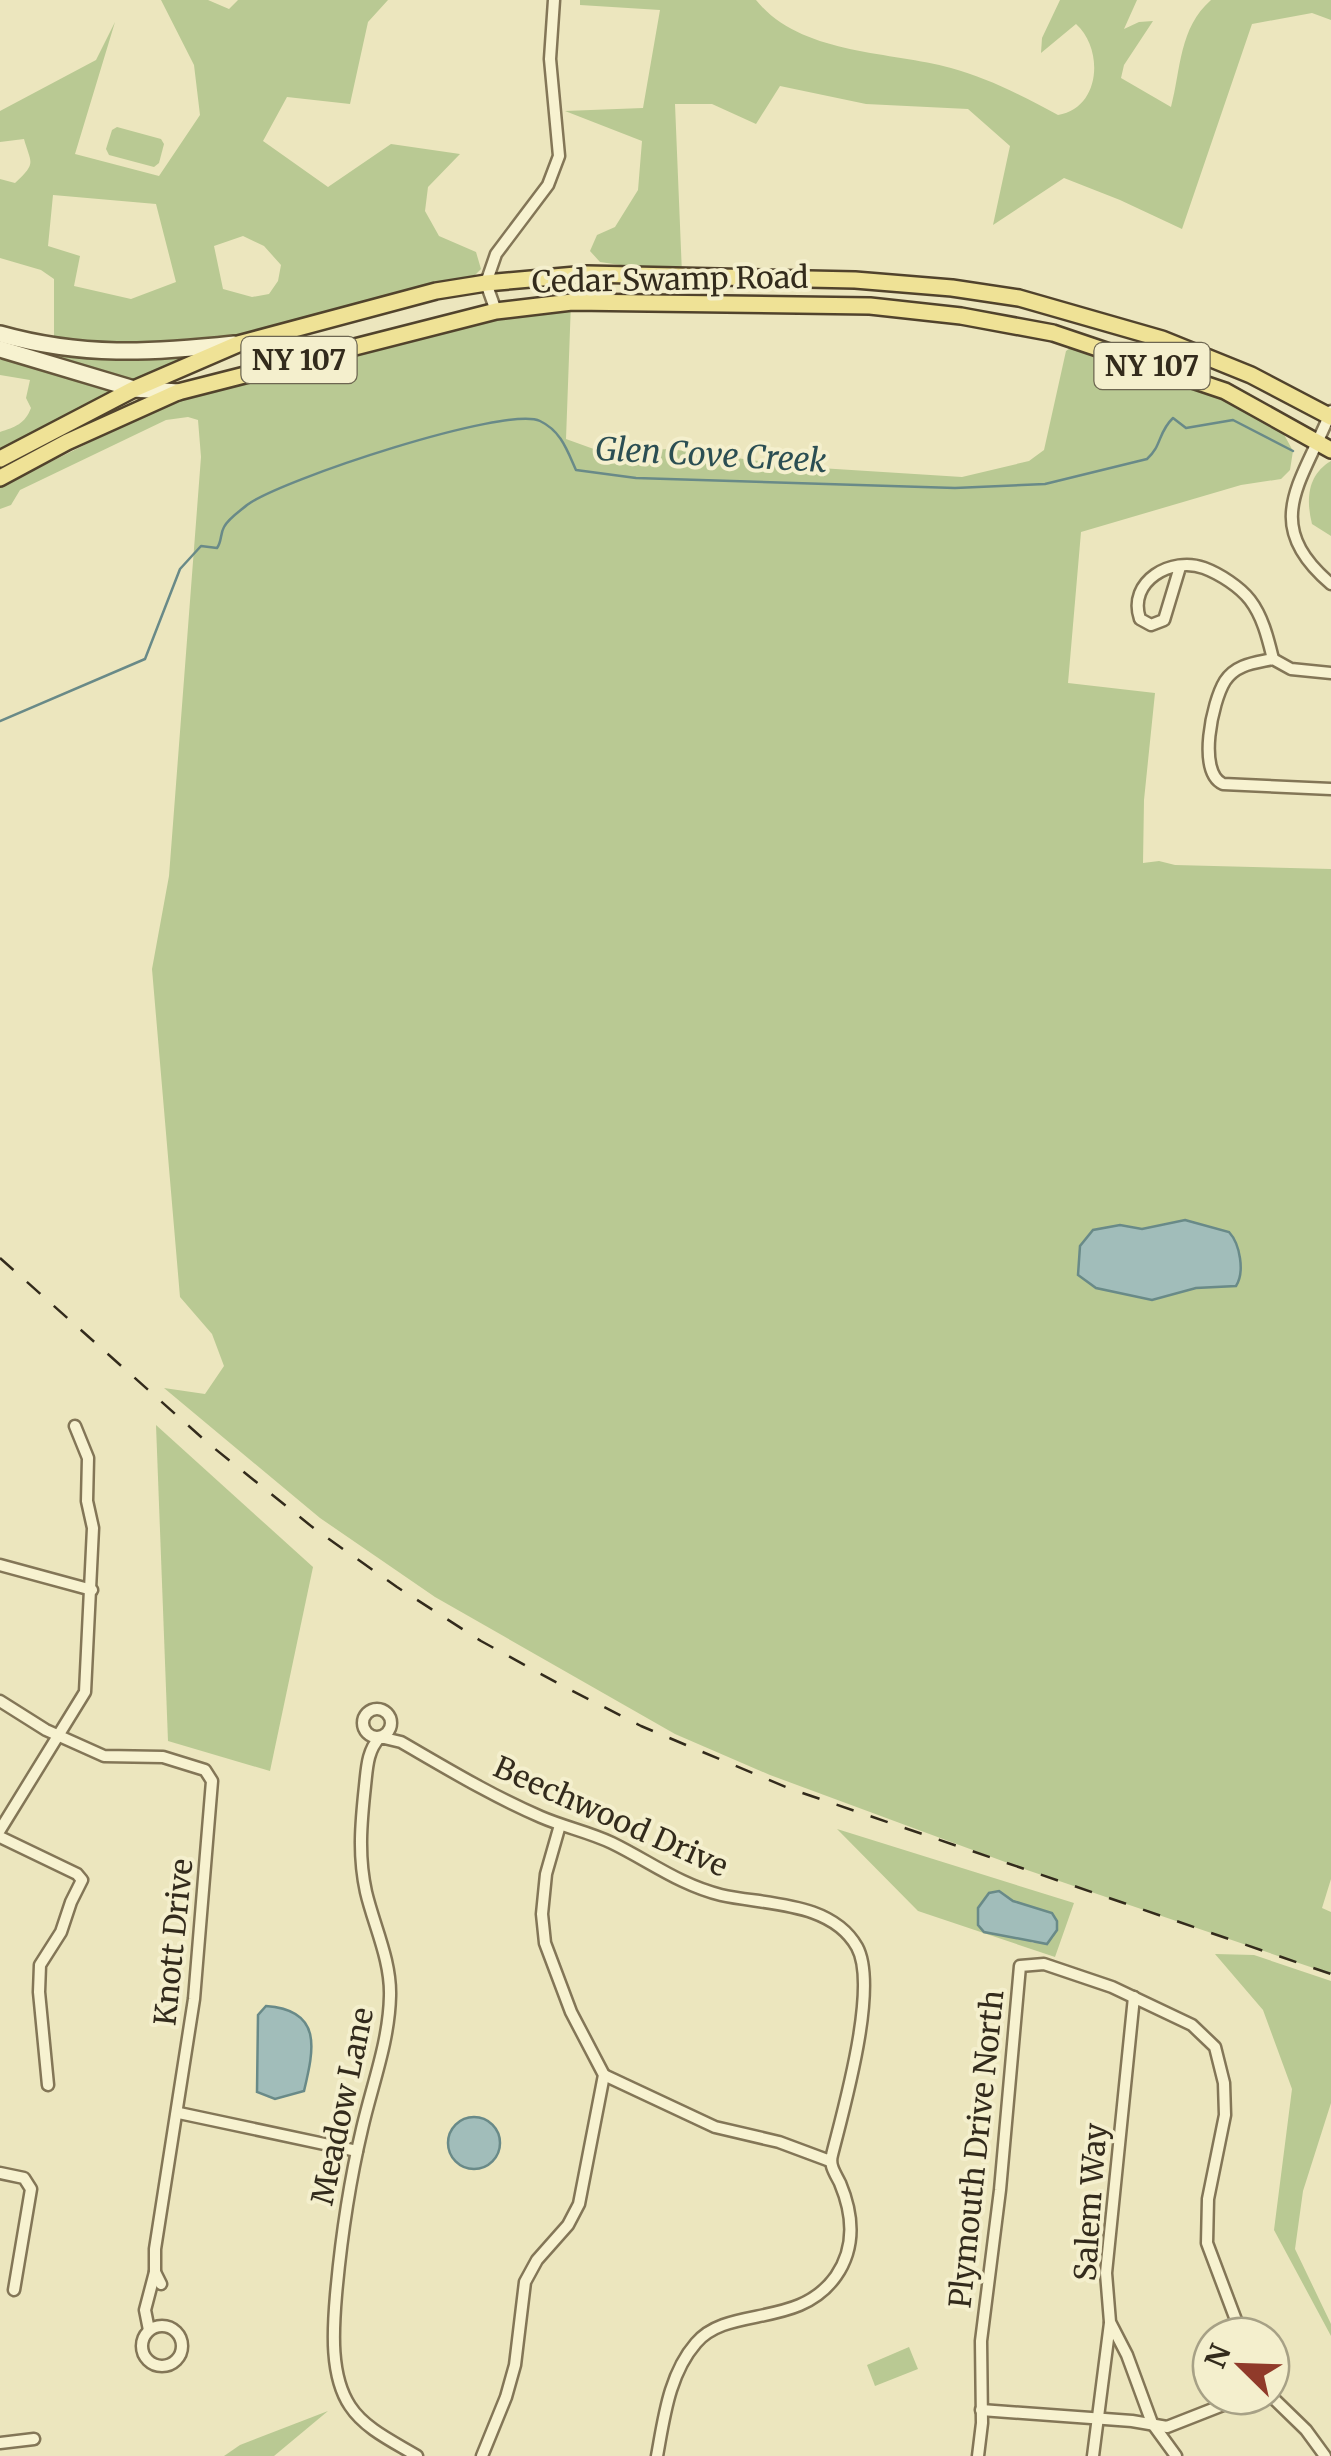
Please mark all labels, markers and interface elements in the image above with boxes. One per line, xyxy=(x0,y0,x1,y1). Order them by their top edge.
street label: Cedar Swamp Road xyxy=(531,258,809,300)
road number: NY 107 xyxy=(242,337,356,383)
road number: NY 107 xyxy=(1094,343,1210,389)
water label: Glen Cove Creek xyxy=(594,429,828,481)
street label: Beechwood Drive xyxy=(488,1747,734,1885)
street label: Knott Drive xyxy=(145,1857,201,2027)
street label: Plymouth Drive North xyxy=(940,1988,1012,2310)
street label: Meadow Lane xyxy=(303,2004,381,2208)
street label: Salem Way xyxy=(1066,2121,1115,2282)
north arrow xyxy=(1191,2316,1291,2416)
text: N xyxy=(1197,2339,1239,2373)

